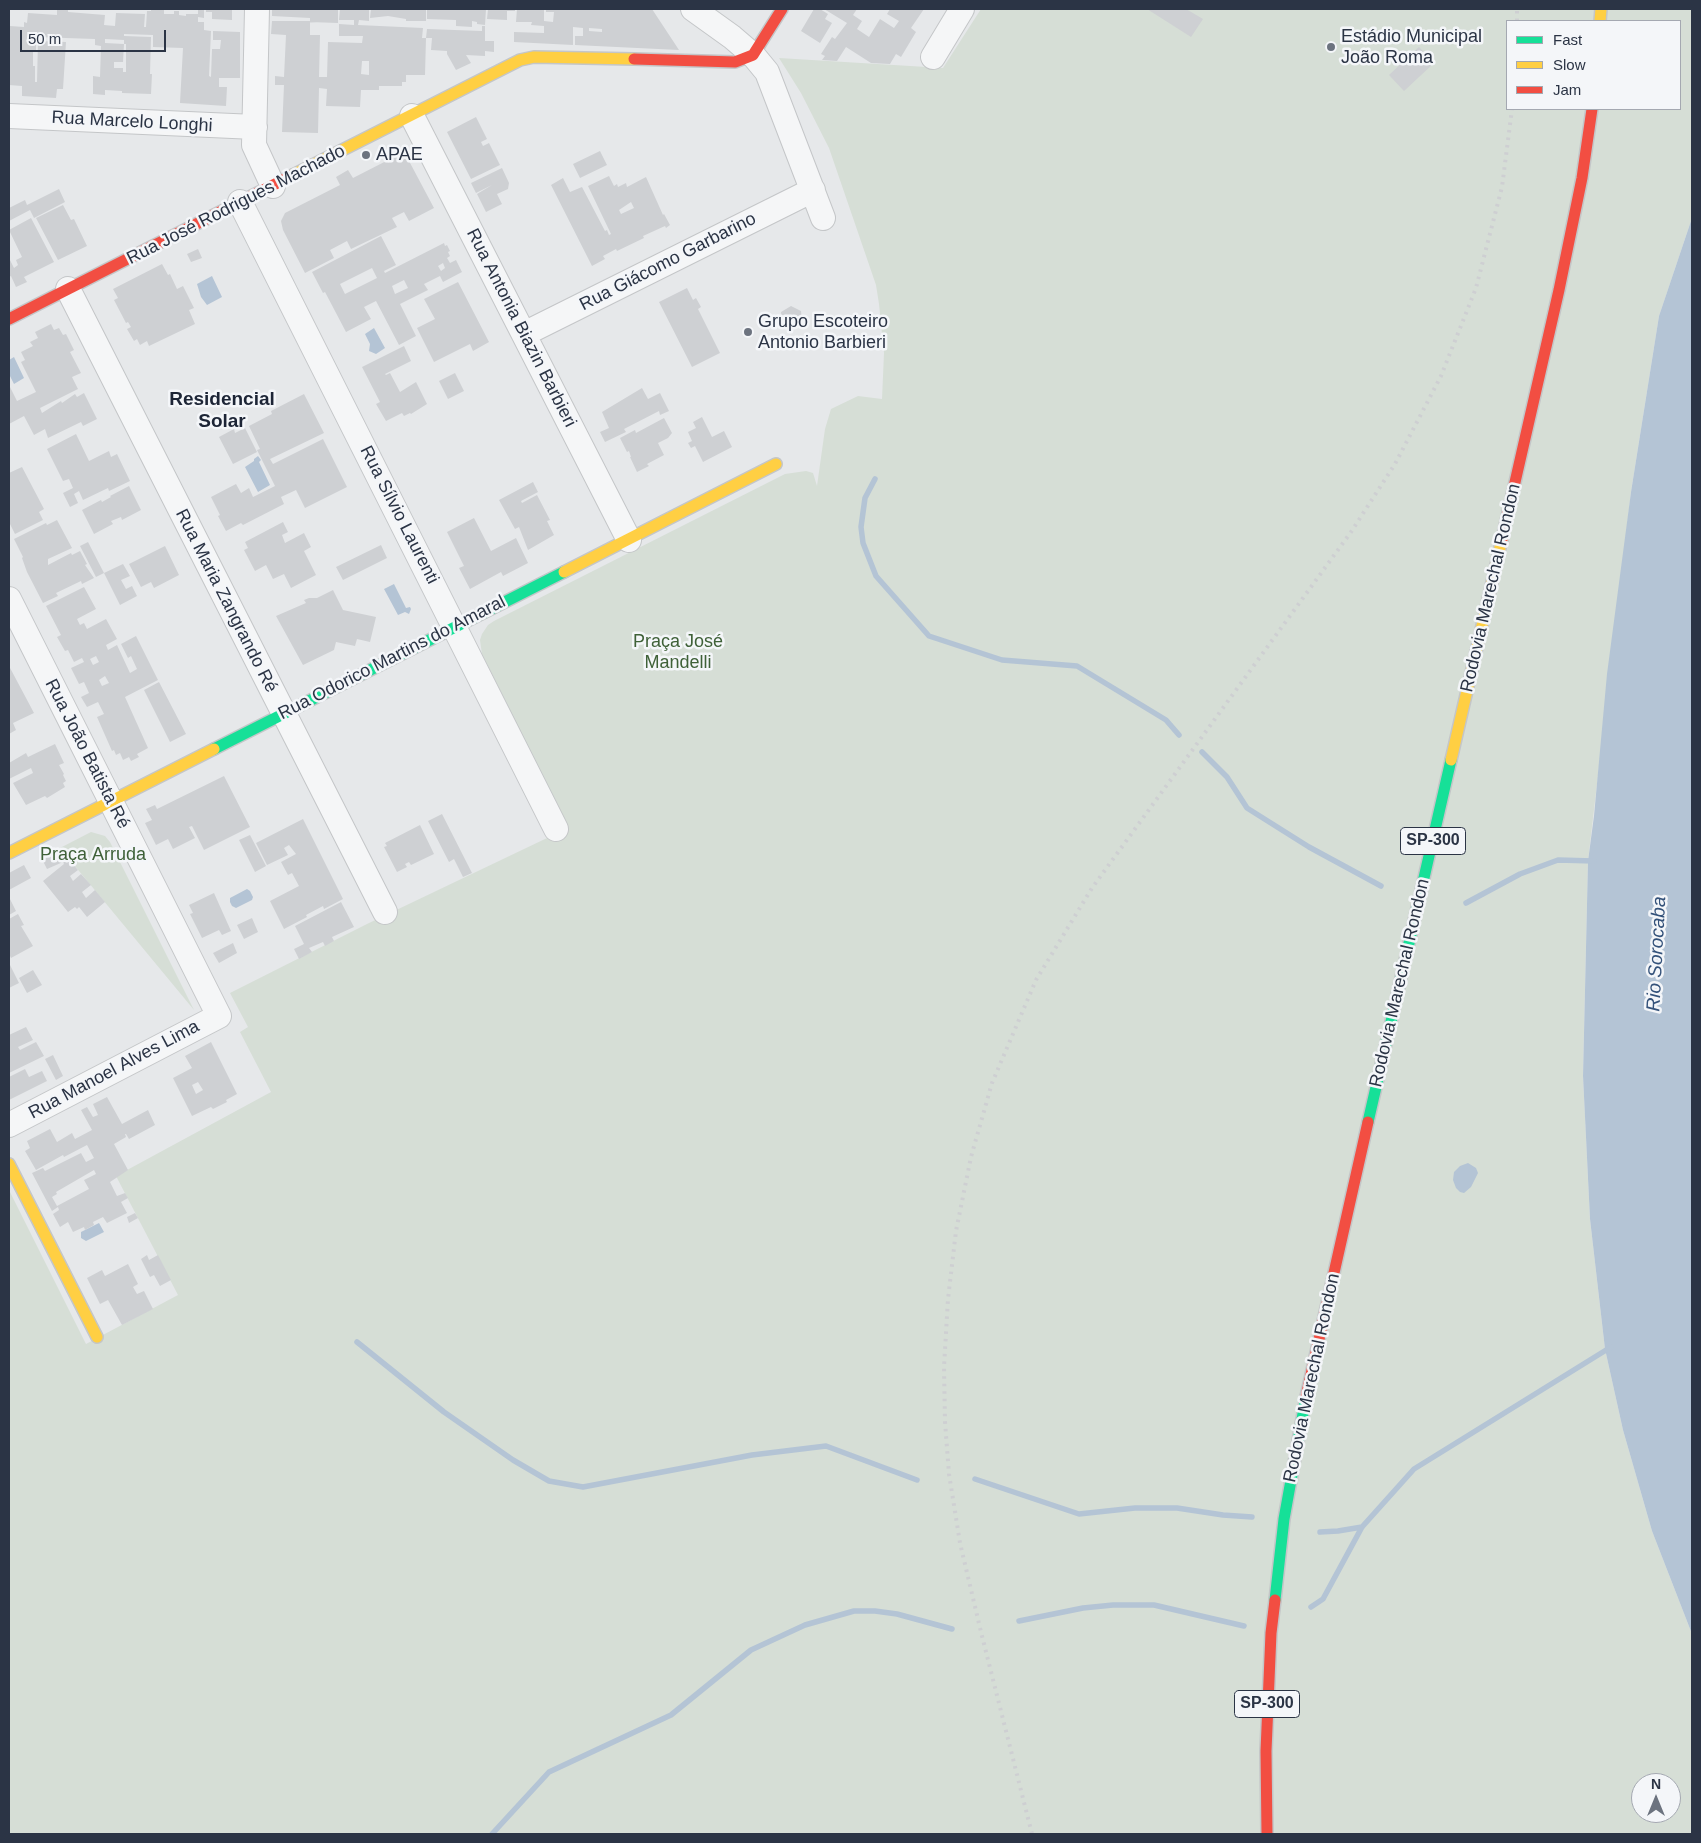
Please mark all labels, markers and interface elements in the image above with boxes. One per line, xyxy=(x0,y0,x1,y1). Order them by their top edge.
scale bar xyxy=(22,20,169,52)
legend xyxy=(1506,20,1681,110)
place label: Estádio Municipal João Roma xyxy=(1341,26,1482,68)
text: 50 m xyxy=(28,30,61,47)
text: Fast xyxy=(1553,31,1582,48)
marker: Estádio Municipal João Roma xyxy=(1325,41,1337,53)
text: Slow xyxy=(1553,56,1586,73)
text: Jam xyxy=(1553,81,1581,98)
street label: Rua Marcelo Longhi xyxy=(51,107,213,137)
street label: Rua José Rodrigues Machado xyxy=(123,140,349,270)
place label: APAE xyxy=(376,144,423,166)
marker: APAE xyxy=(360,149,372,161)
street label: Rua Giácomo Garbarino xyxy=(576,208,760,316)
street label: Rua Antonia Biazin Barbieri xyxy=(461,225,581,431)
place label: Grupo Escoteiro Antonio Barbieri xyxy=(758,311,888,354)
marker: Grupo Escoteiro Antonio Barbieri xyxy=(742,326,754,338)
district label: Residencial Solar xyxy=(169,389,275,433)
street label: Rua Sílvio Laurenti xyxy=(355,442,443,588)
street label: Rodovia Marechal Rondon xyxy=(1457,482,1525,694)
street label: Rua Maria Zangrando Ré xyxy=(170,506,282,696)
street label: Rua Odorico Martins do Amaral xyxy=(275,591,509,725)
park label: Praça José Mandelli xyxy=(633,631,723,674)
street label: Rua João Batista Ré xyxy=(40,676,134,832)
road number: SP-300 xyxy=(1400,828,1466,854)
park label: Praça Arruda xyxy=(40,844,146,866)
street label: Rodovia Marechal Rondon xyxy=(1366,877,1434,1089)
water label: Rio Sorocaba xyxy=(1643,896,1671,1012)
street label: Rua Manoel Alves Lima xyxy=(25,1016,203,1124)
street label: Rodovia Marechal Rondon xyxy=(1279,1272,1345,1484)
road number: SP-300 xyxy=(1234,1690,1300,1718)
north arrow xyxy=(1631,1773,1681,1823)
text: N xyxy=(1651,1776,1661,1792)

